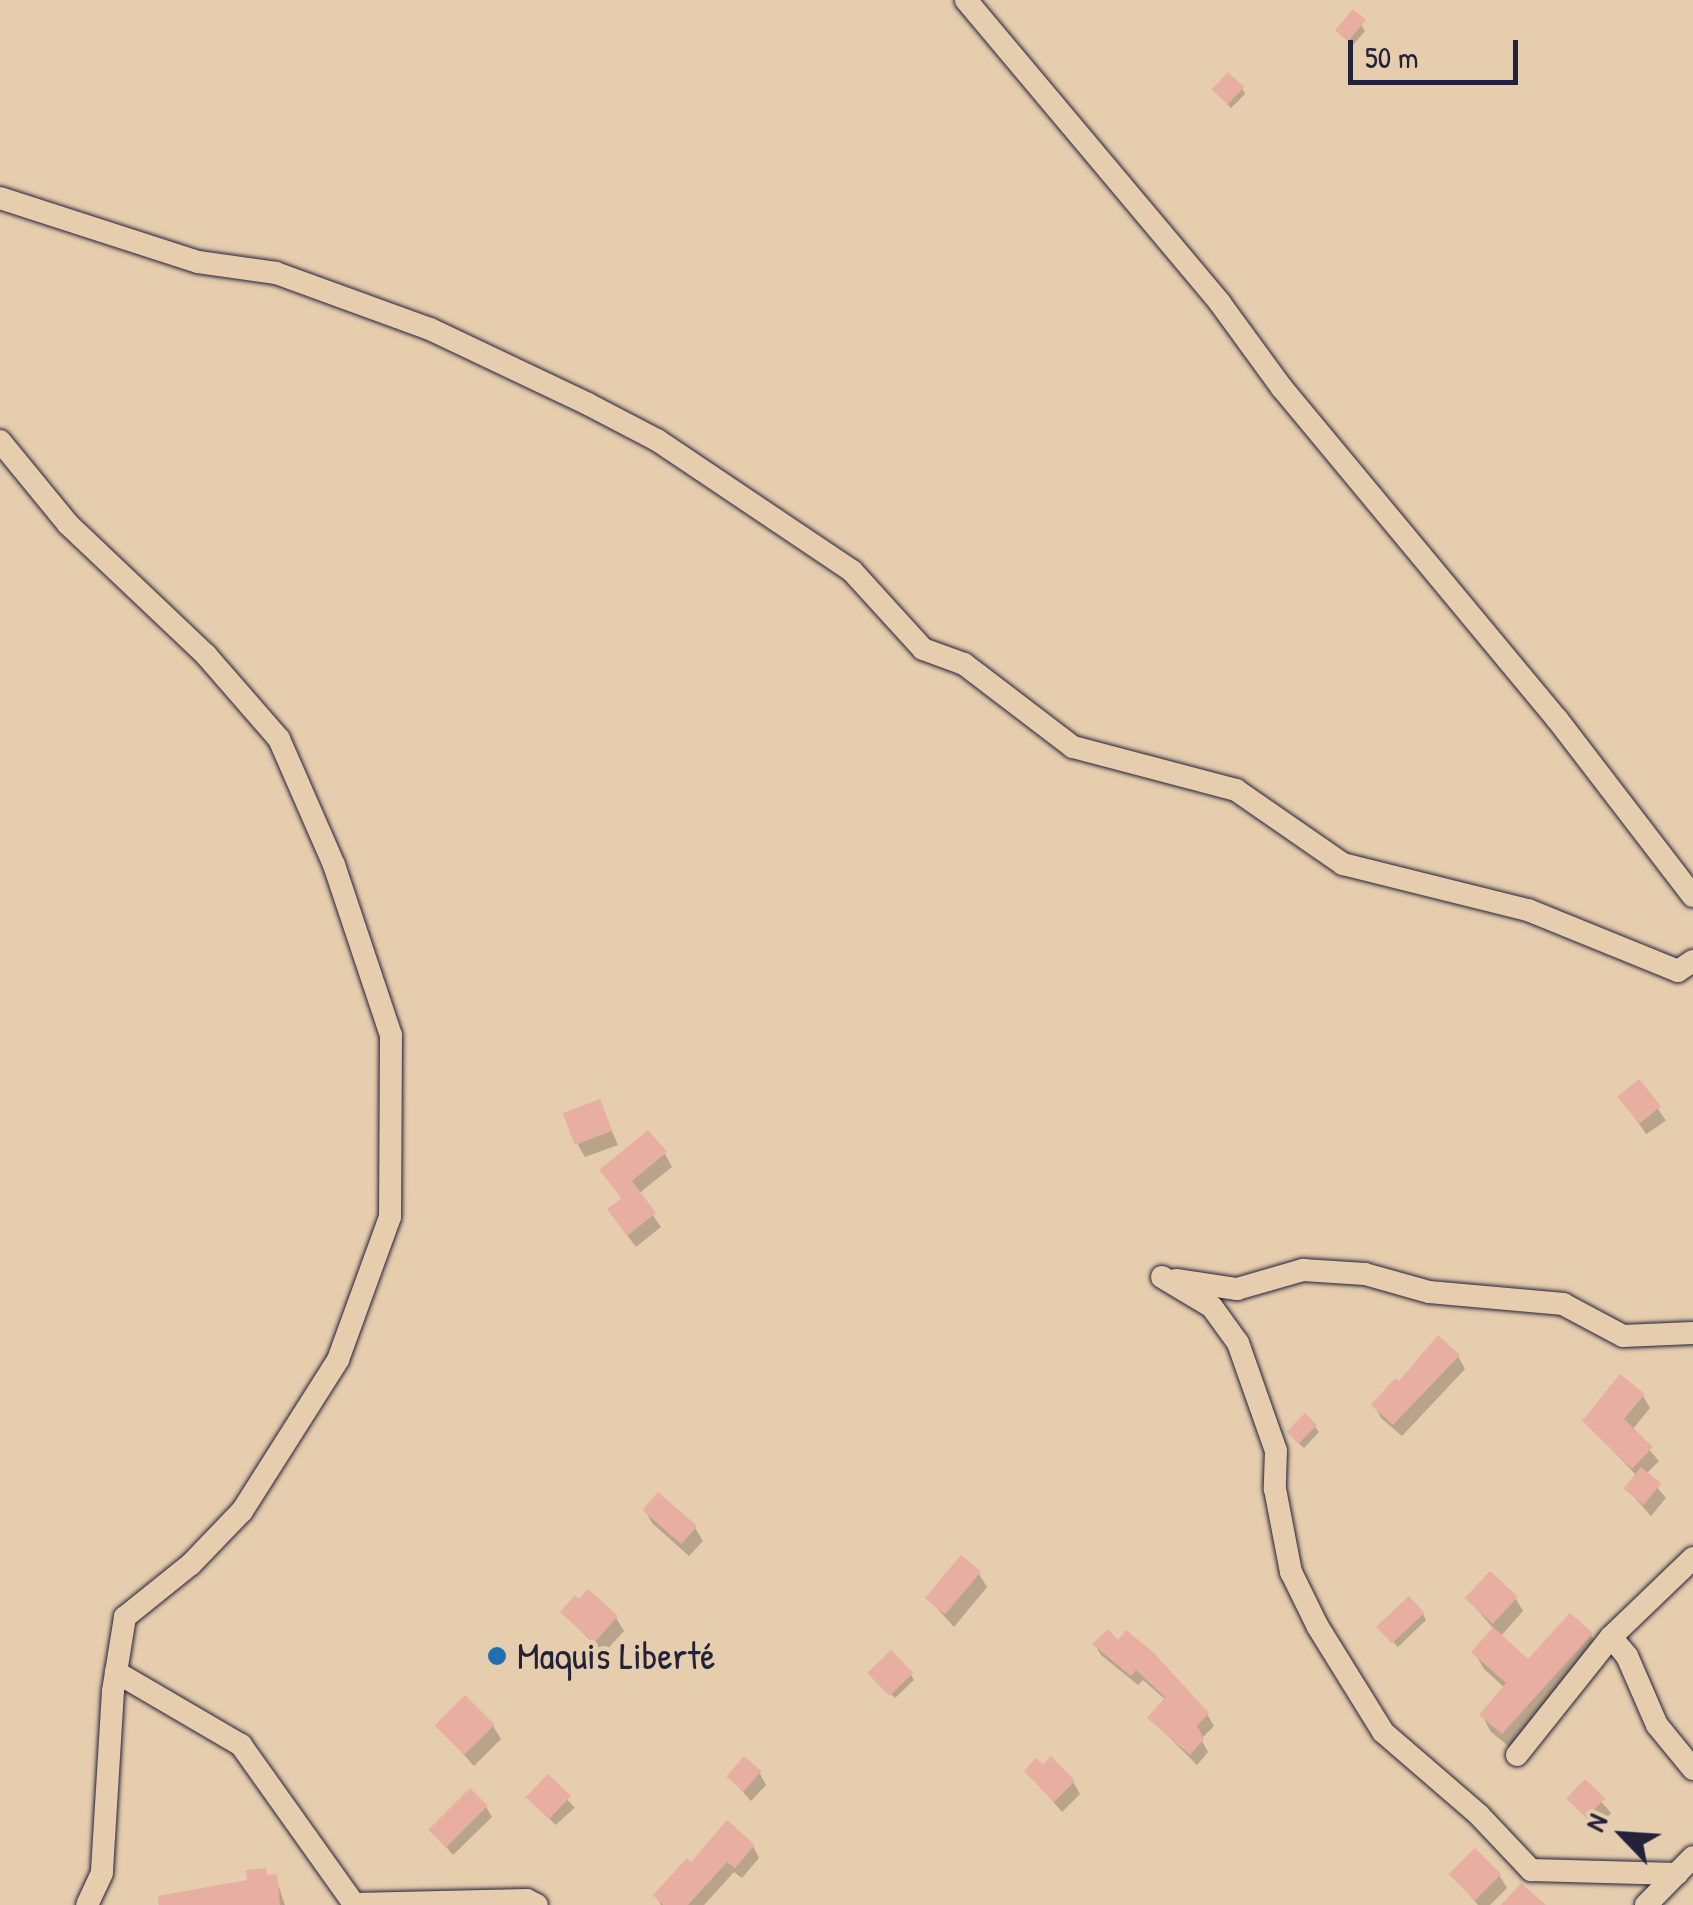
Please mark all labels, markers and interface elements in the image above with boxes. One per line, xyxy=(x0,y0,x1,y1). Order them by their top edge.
scale bar xyxy=(1353,20,1523,82)
text: 50 m xyxy=(1365,37,1418,77)
place label: Maquis Liberté xyxy=(517,1633,715,1679)
marker: Maquis Liberté xyxy=(486,1645,508,1667)
north arrow xyxy=(1573,1785,1673,1885)
text: N xyxy=(1575,1808,1616,1837)

